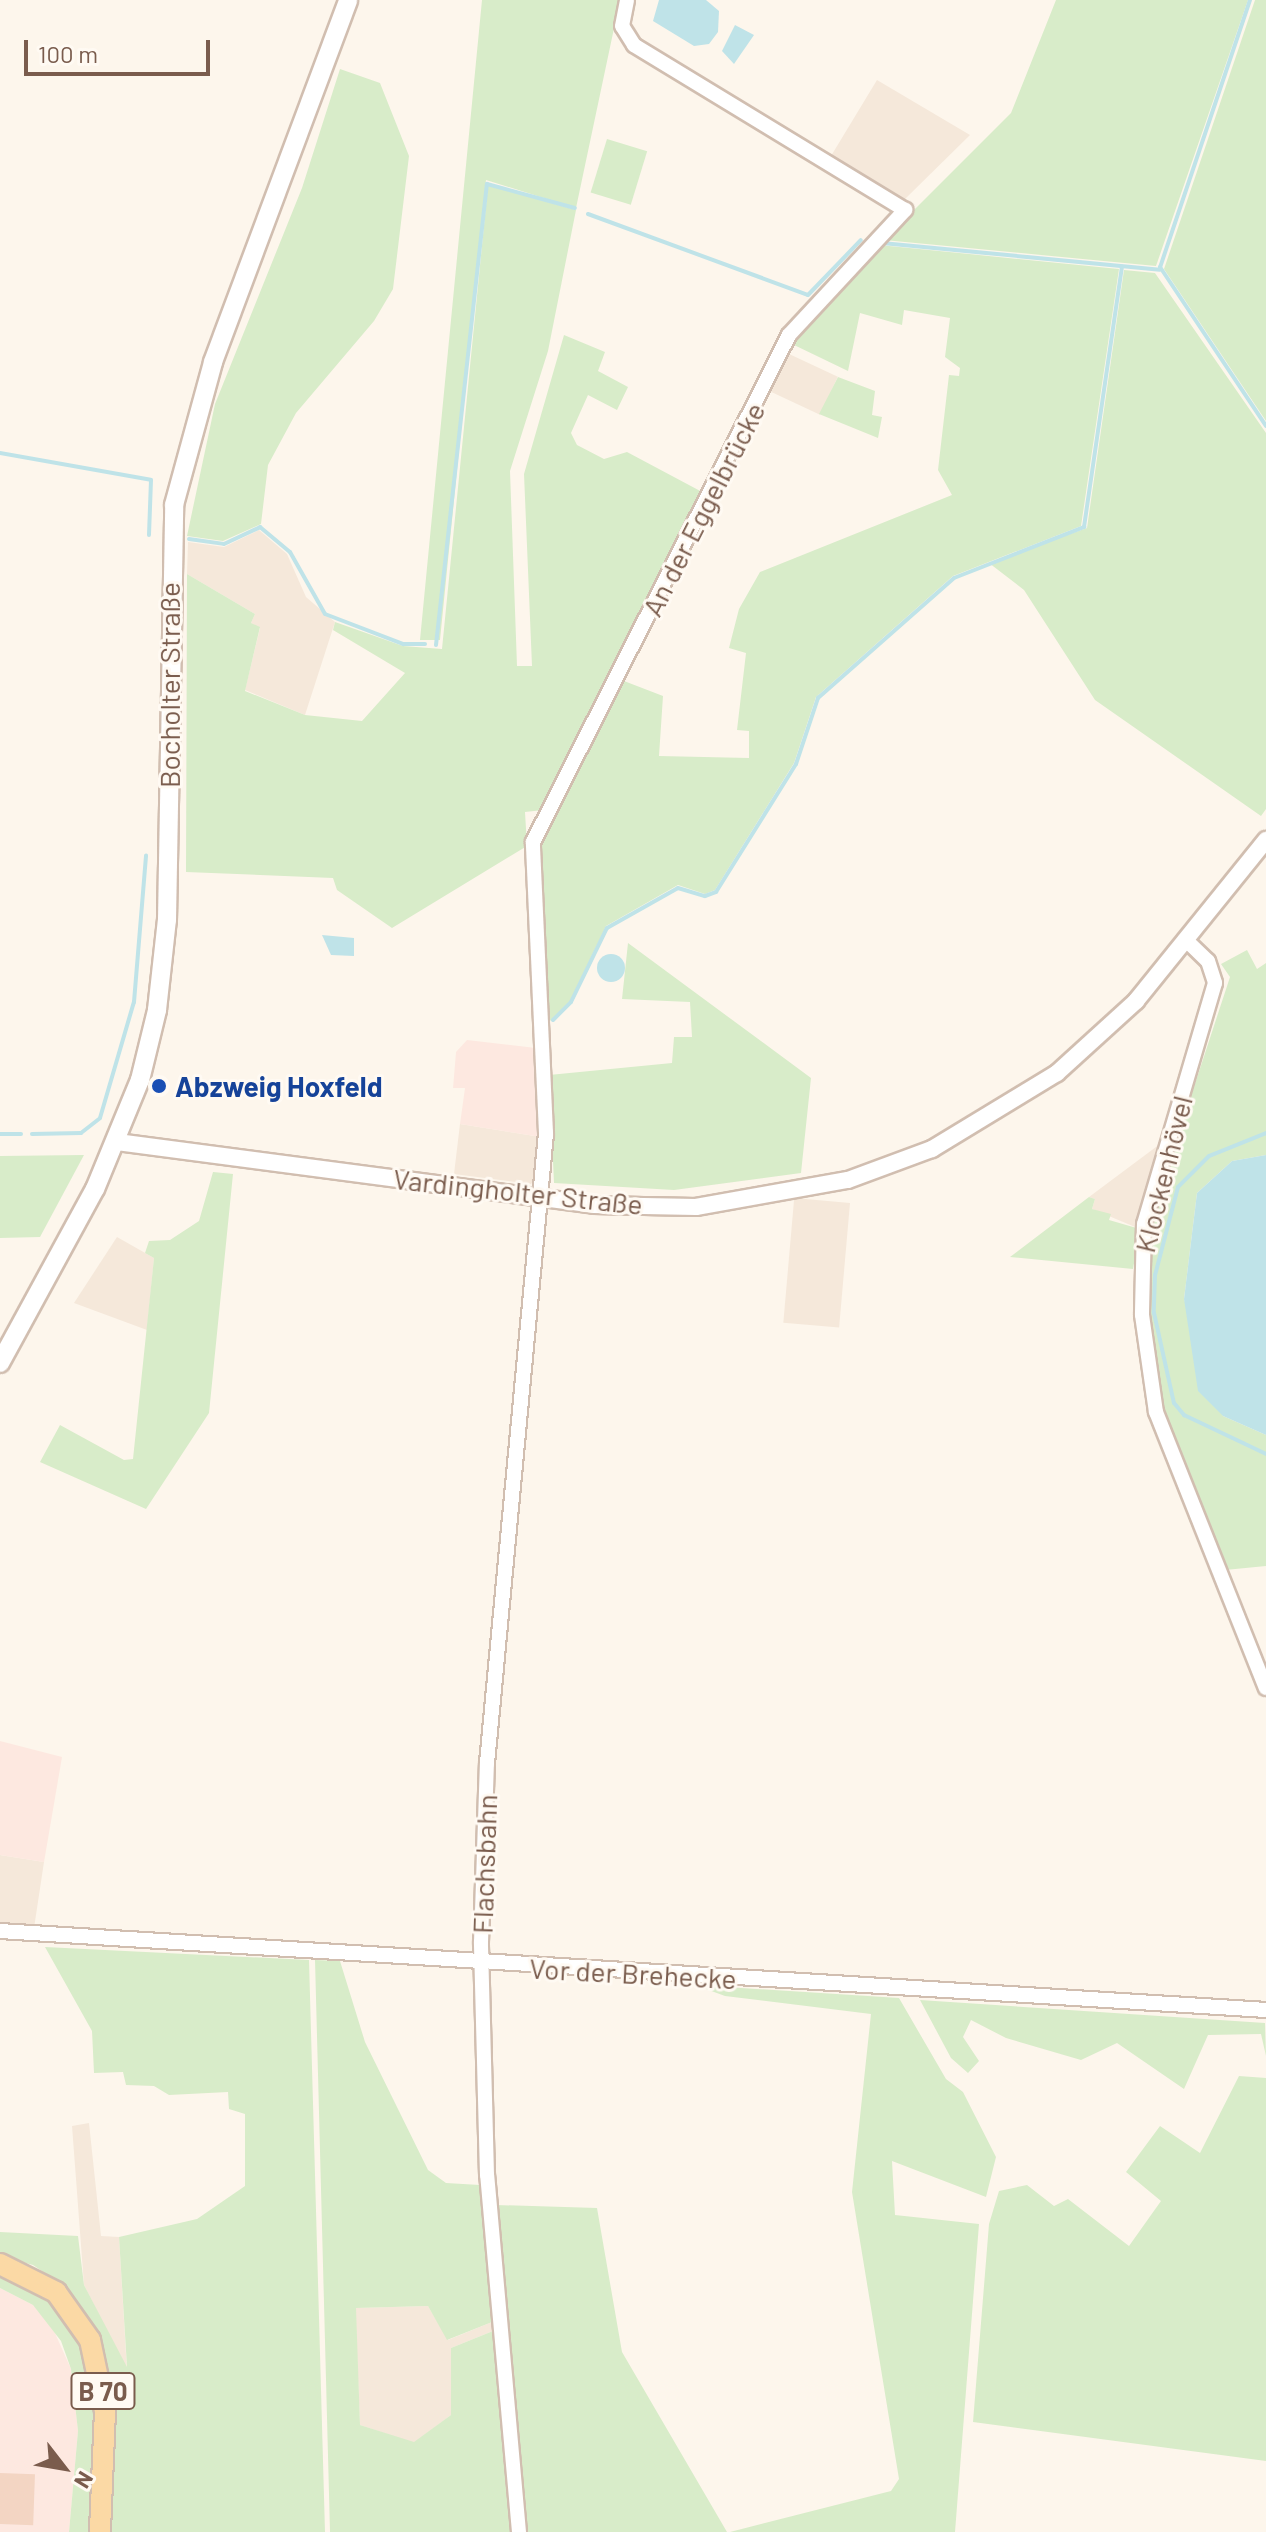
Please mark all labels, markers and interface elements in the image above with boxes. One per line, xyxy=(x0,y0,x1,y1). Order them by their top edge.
scale bar xyxy=(28,24,214,74)
text: 100 m xyxy=(38,39,98,68)
street label: An der Eggelbrücke xyxy=(635,396,771,622)
street label: Bocholter Straße xyxy=(152,582,186,788)
place label: Abzweig Hoxfeld xyxy=(175,1069,383,1103)
marker: Abzweig Hoxfeld xyxy=(150,1077,168,1095)
street label: Klockenhövel xyxy=(1127,1092,1199,1256)
street label: Vardingholter Straße xyxy=(392,1161,644,1221)
street label: Flachsbahn xyxy=(465,1794,503,1934)
street label: Vor der Brehecke xyxy=(529,1951,737,1995)
road number: B 70 xyxy=(69,2369,137,2413)
north arrow xyxy=(24,2428,104,2508)
text: N xyxy=(70,2467,99,2493)

